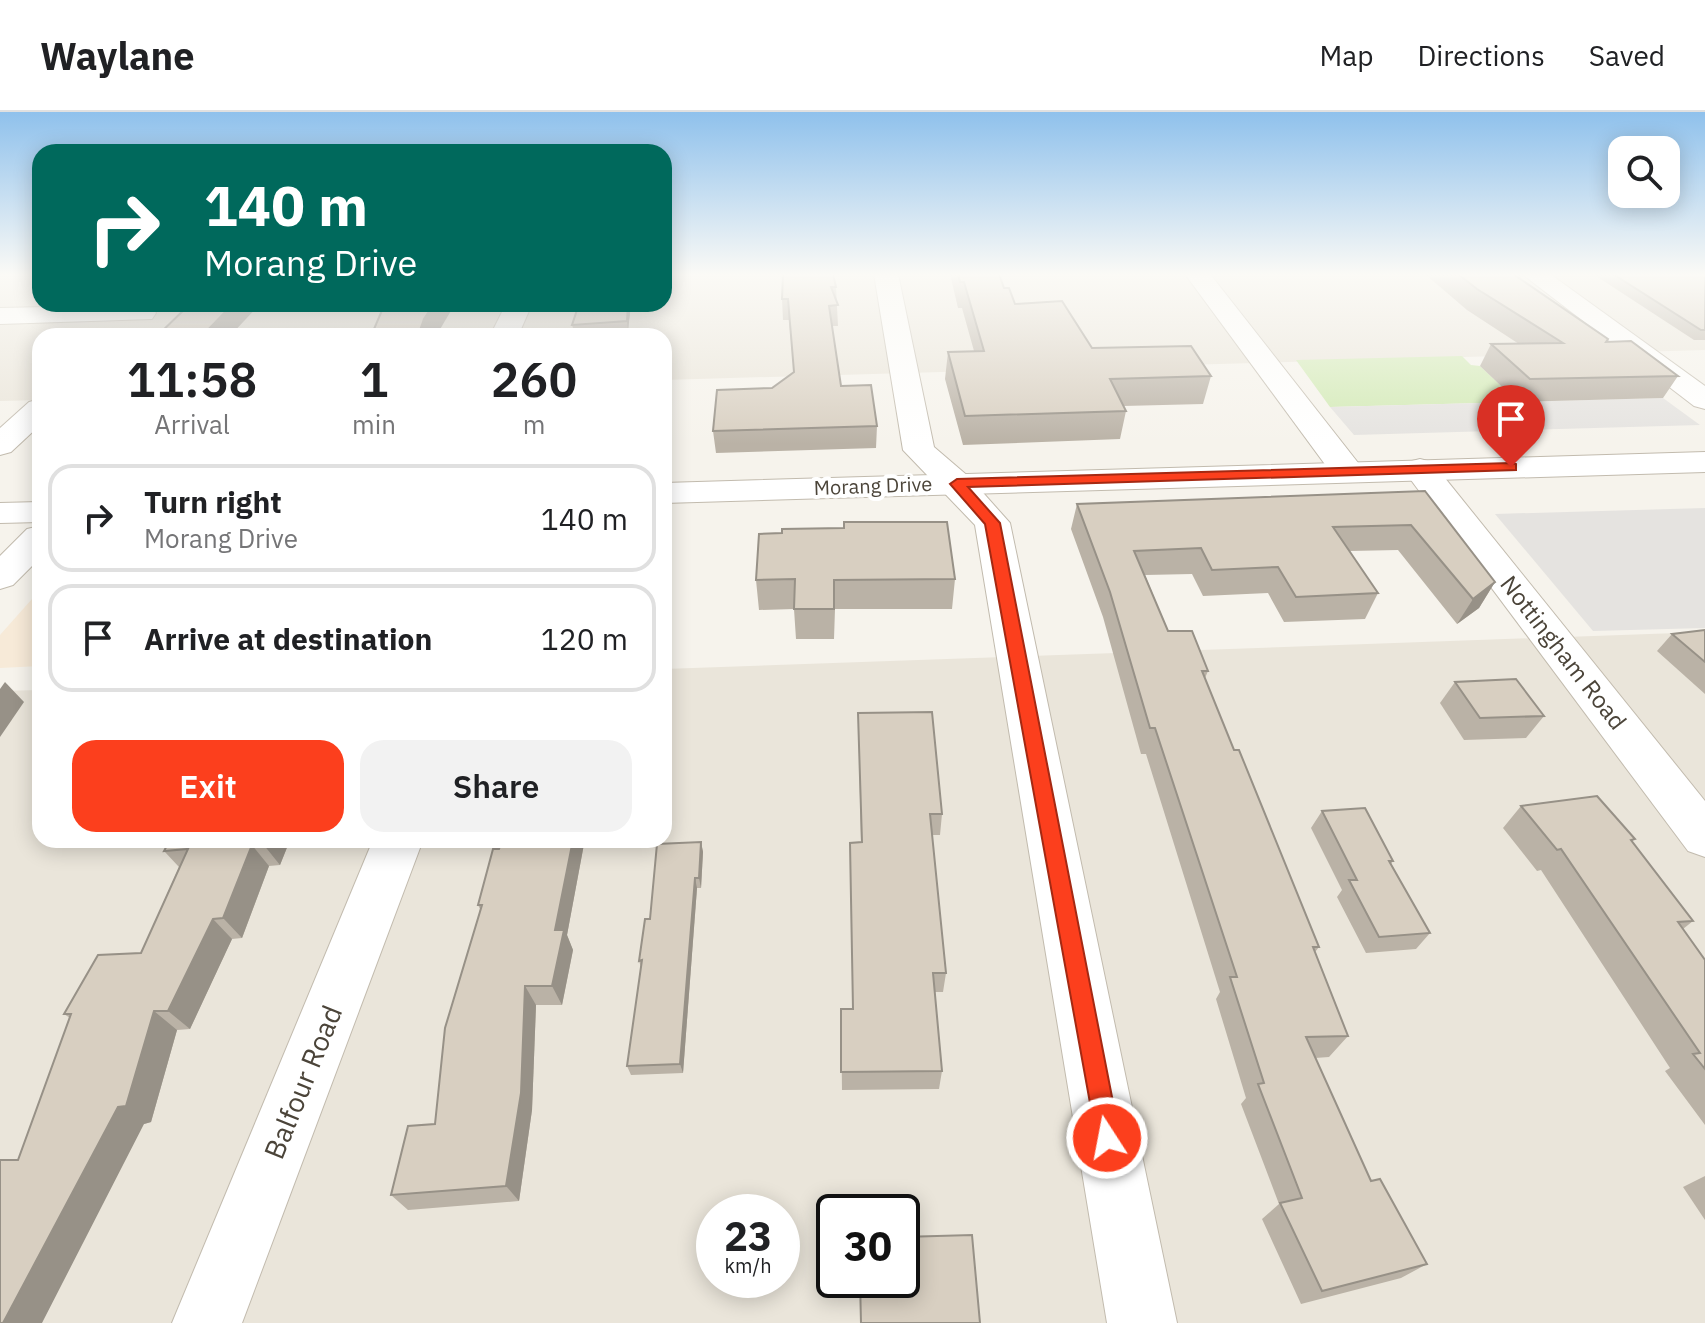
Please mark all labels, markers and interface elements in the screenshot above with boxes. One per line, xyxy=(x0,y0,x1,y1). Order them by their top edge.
text: Waylane xyxy=(40,31,195,80)
text: Map xyxy=(1319,37,1373,74)
text: Directions xyxy=(1417,37,1545,74)
text: Saved xyxy=(1589,37,1665,74)
map controls xyxy=(1608,136,1680,208)
button: search xyxy=(1608,136,1680,208)
text: 140 m xyxy=(204,169,368,241)
icon: right xyxy=(72,176,176,280)
text: Morang Drive xyxy=(204,239,417,286)
text: 11:58 xyxy=(127,348,257,410)
text: 1 xyxy=(360,348,388,410)
text: 260 xyxy=(491,348,577,410)
pin xyxy=(1477,385,1545,467)
icon: arrive xyxy=(1489,397,1533,441)
text: Arrival xyxy=(154,407,230,441)
text: min xyxy=(352,407,396,441)
text: m xyxy=(523,407,545,441)
street label: Morang Drive xyxy=(813,470,933,501)
text: Turn right xyxy=(144,482,282,521)
icon: right xyxy=(76,496,120,540)
text: 140 m xyxy=(541,499,628,538)
text: Morang Drive xyxy=(144,521,298,555)
street label: Nottingham Road xyxy=(1493,569,1634,736)
icon: arrive xyxy=(76,616,120,660)
text: Arrive at destination xyxy=(144,619,432,658)
text: 120 m xyxy=(541,619,628,658)
button: Exit xyxy=(72,740,344,832)
button: Share xyxy=(360,740,632,832)
street label: Balfour Road xyxy=(255,999,350,1164)
position arrow xyxy=(1065,1096,1149,1180)
speed limit sign: 30 xyxy=(816,1194,920,1298)
text: 23 xyxy=(724,1210,772,1262)
text: km/h xyxy=(724,1252,772,1279)

